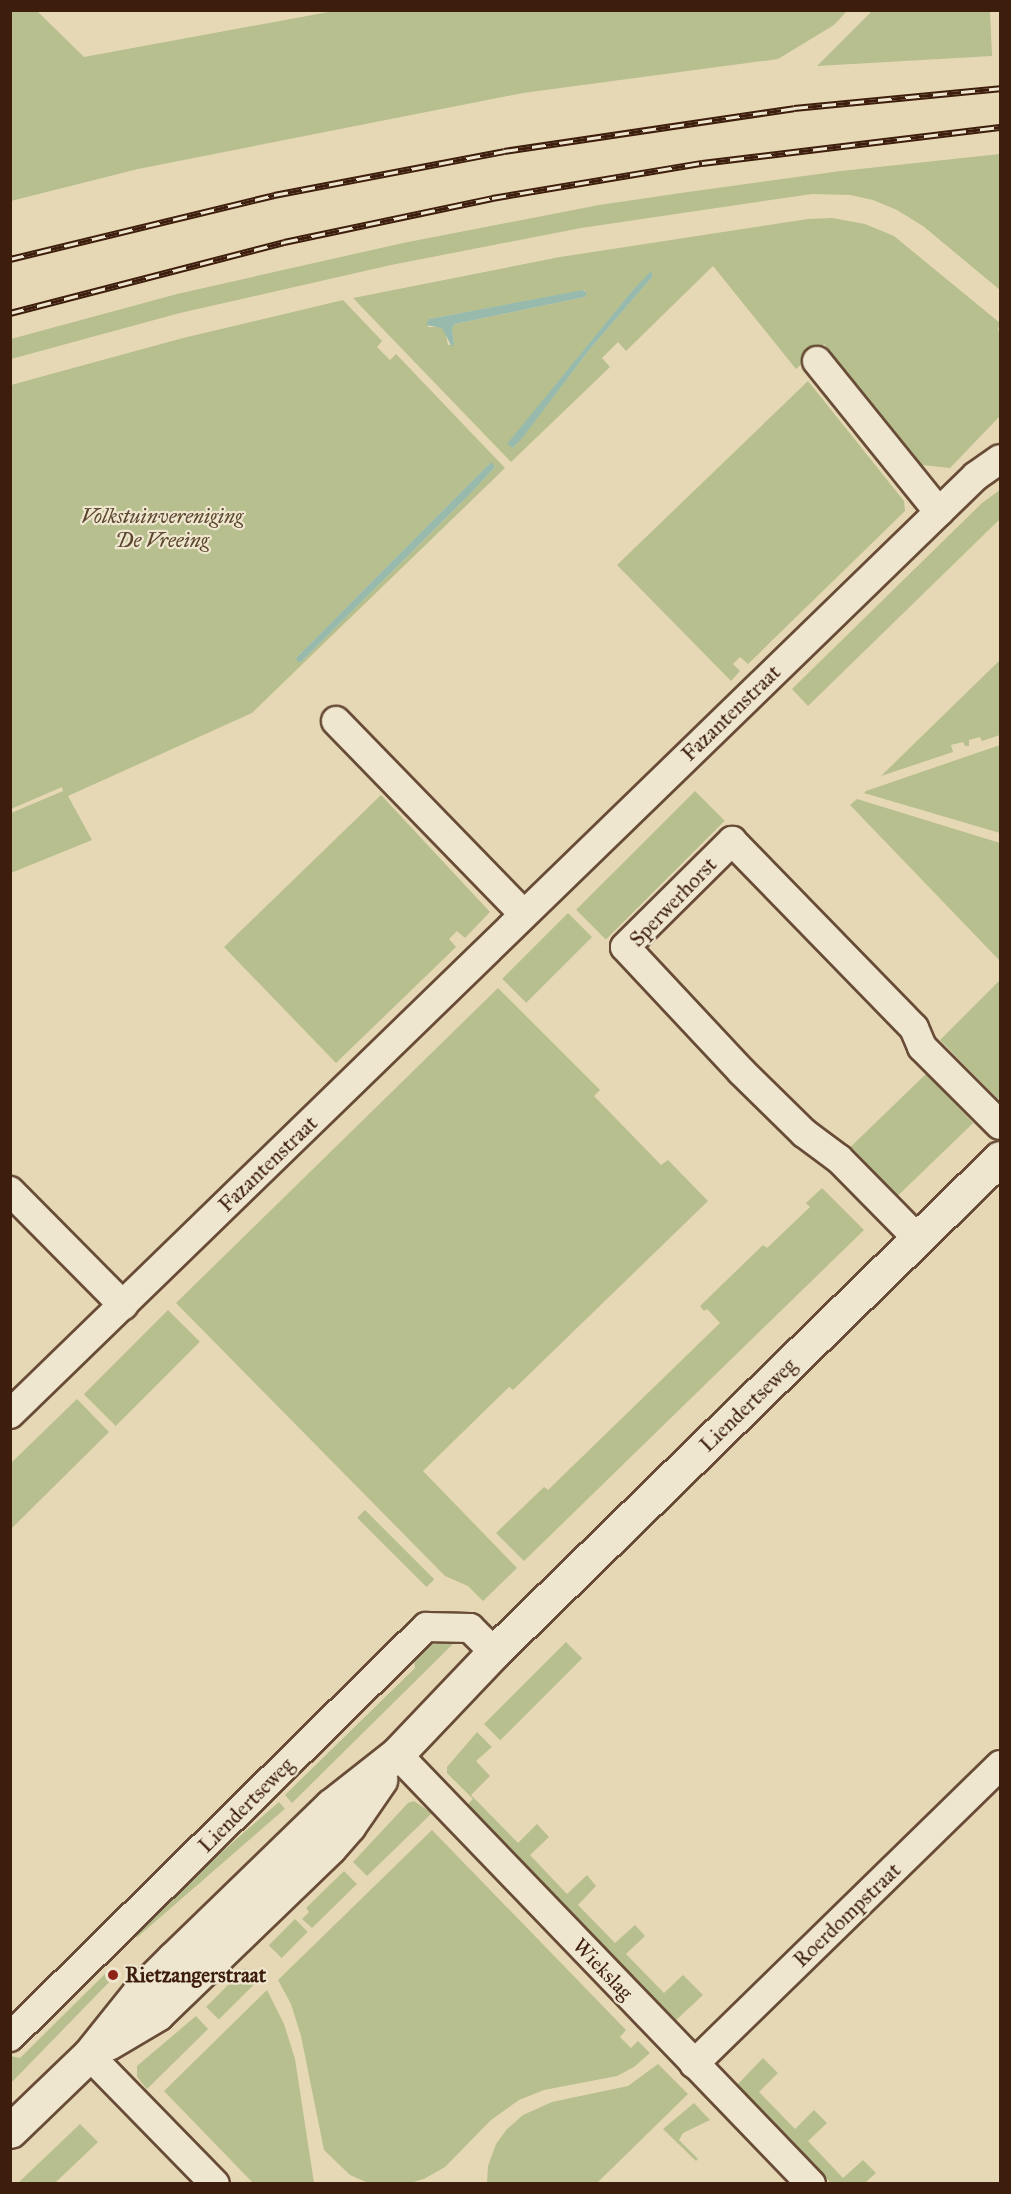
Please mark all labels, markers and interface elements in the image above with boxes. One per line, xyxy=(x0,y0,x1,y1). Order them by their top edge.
park label: Volkstuinvereniging De Vreeing xyxy=(81,503,243,553)
street label: Fazantenstraat xyxy=(676,660,786,766)
street label: Sperwerhorst xyxy=(624,852,722,952)
street label: Fazantenstraat xyxy=(213,1111,323,1217)
street label: Liendertseweg xyxy=(695,1353,801,1457)
street label: Liendertseweg xyxy=(193,1752,299,1858)
street label: Roerdompstraat xyxy=(788,1858,906,1972)
street label: Wiekslag xyxy=(568,1933,638,2005)
place label: Rietzangerstraat xyxy=(125,1962,266,1988)
marker: Rietzangerstraat xyxy=(106,1968,120,1982)

